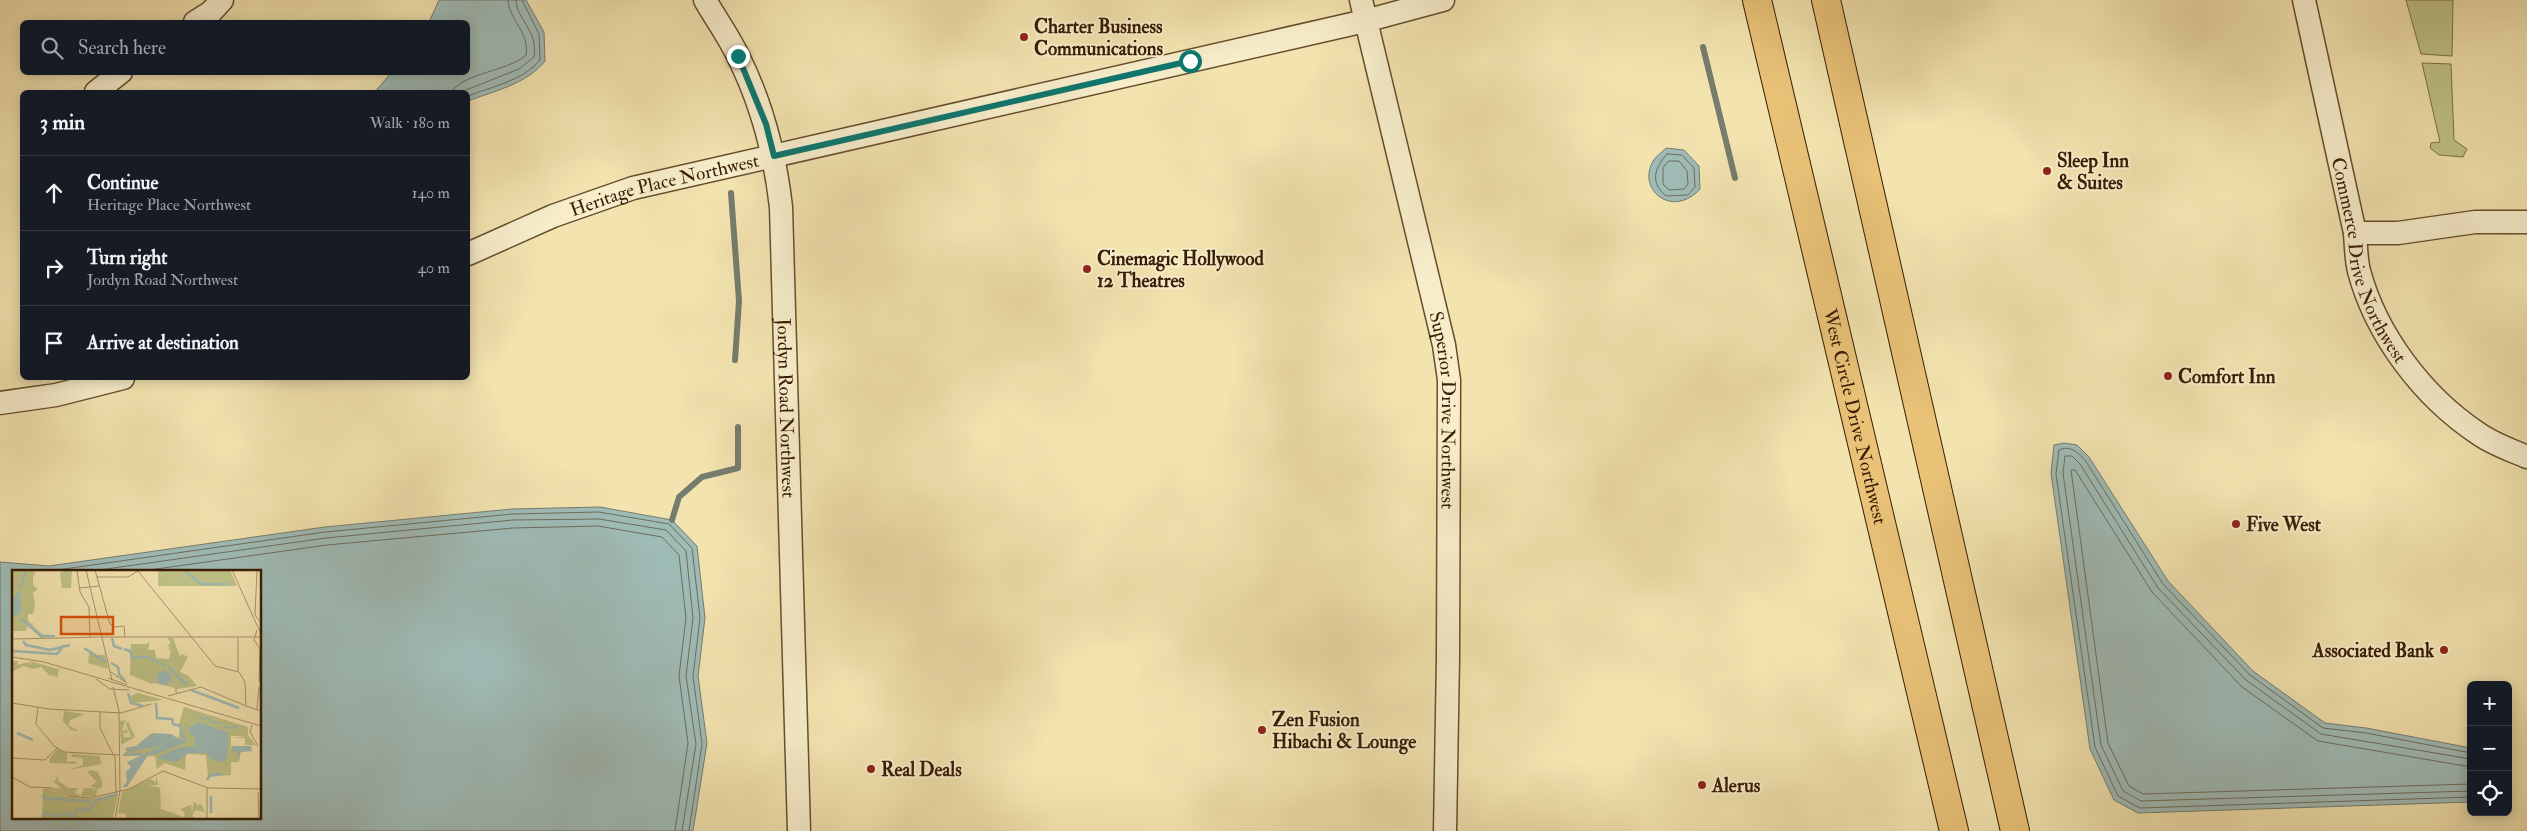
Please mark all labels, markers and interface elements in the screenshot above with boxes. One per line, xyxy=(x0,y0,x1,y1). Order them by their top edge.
place label: Charter Business Communications xyxy=(1034,15,1164,61)
search box xyxy=(20,20,470,75)
marker: Charter Business Communications xyxy=(1018,31,1030,43)
icon: search xyxy=(38,34,66,62)
text: Search here xyxy=(78,36,166,60)
route end xyxy=(727,45,750,68)
route start xyxy=(1179,50,1202,73)
text: 3 min xyxy=(40,109,85,136)
text: Walk · 180 m xyxy=(370,113,450,133)
street label: Heritage Place Northwest xyxy=(567,149,761,222)
place label: Sleep Inn & Suites xyxy=(2057,149,2129,195)
street label: Commerce Drive Northwest xyxy=(2326,155,2412,368)
marker: Sleep Inn & Suites xyxy=(2041,165,2053,177)
text: Continue xyxy=(87,171,158,195)
icon: ahead xyxy=(40,179,68,207)
text: 140 m xyxy=(412,183,450,203)
text: Heritage Place Northwest xyxy=(87,195,251,215)
text: Turn right xyxy=(87,246,167,270)
place label: Cinemagic Hollywood 12 Theatres xyxy=(1097,247,1264,293)
icon: right xyxy=(40,254,68,282)
text: 40 m xyxy=(417,258,450,278)
marker: Cinemagic Hollywood 12 Theatres xyxy=(1081,263,1093,275)
text: Jordyn Road Northwest xyxy=(87,270,238,290)
street label: West Circle Drive Northwest xyxy=(1817,305,1892,527)
street label: Superior Drive Northwest xyxy=(1423,309,1460,509)
street label: Jordyn Road Northwest xyxy=(771,317,800,498)
icon: arrive xyxy=(40,329,68,357)
text: Arrive at destination xyxy=(87,331,239,355)
place label: Comfort Inn xyxy=(2178,365,2276,389)
marker: Comfort Inn xyxy=(2162,370,2174,382)
place label: Five West xyxy=(2246,513,2322,537)
marker: Five West xyxy=(2230,518,2242,530)
inset map xyxy=(12,570,261,818)
place label: Associated Bank xyxy=(2312,639,2435,663)
marker: Associated Bank xyxy=(2438,644,2450,656)
map controls xyxy=(2467,681,2512,816)
button: + xyxy=(2467,681,2512,726)
place label: Zen Fusion Hibachi & Lounge xyxy=(1272,708,1416,755)
marker: Zen Fusion Hibachi & Lounge xyxy=(1256,724,1268,736)
button: − xyxy=(2467,726,2512,771)
place label: Real Deals xyxy=(881,758,962,782)
marker: Real Deals xyxy=(865,763,877,775)
button: locate xyxy=(2467,771,2512,816)
place label: Alerus xyxy=(1711,774,1761,798)
marker: Alerus xyxy=(1696,779,1708,791)

